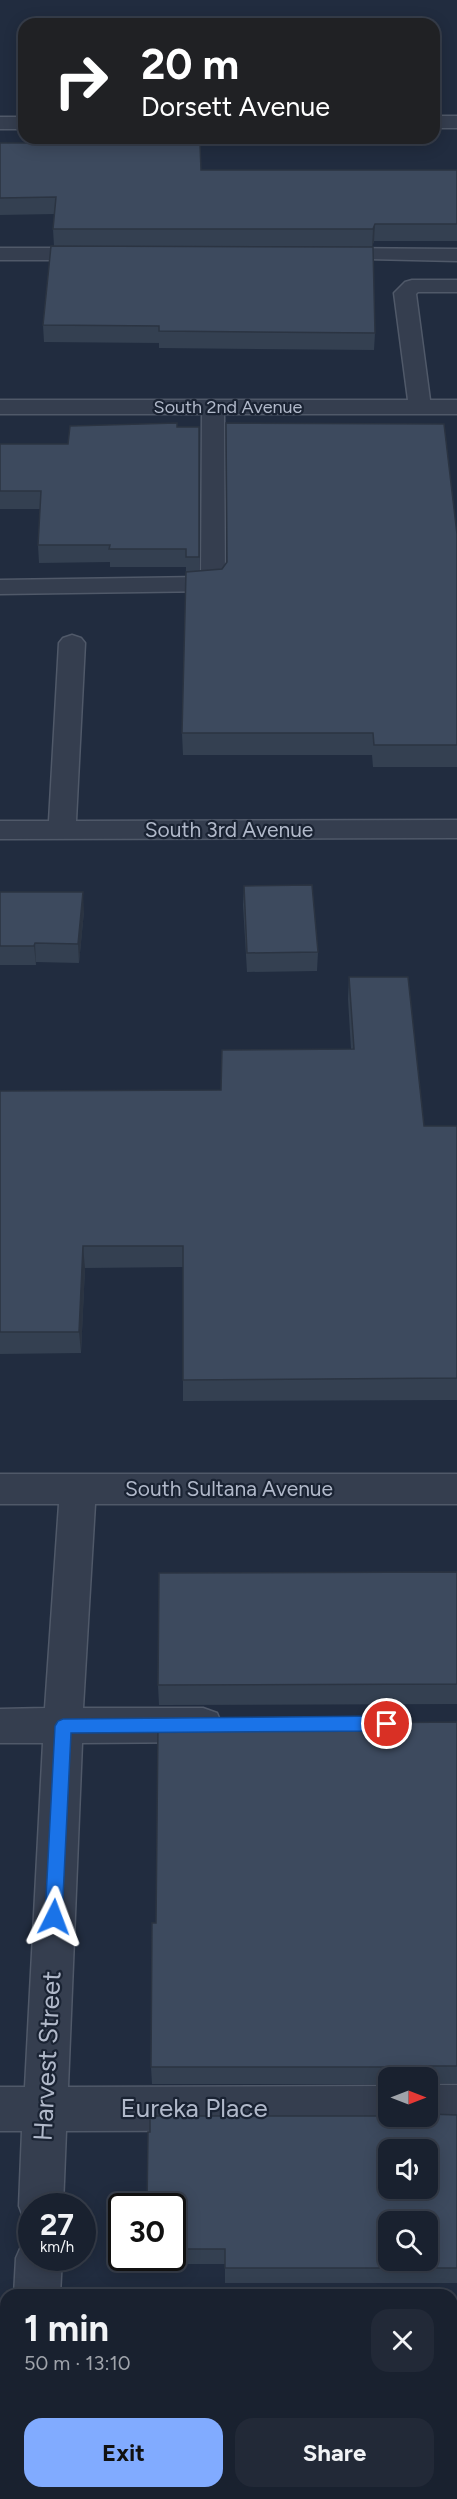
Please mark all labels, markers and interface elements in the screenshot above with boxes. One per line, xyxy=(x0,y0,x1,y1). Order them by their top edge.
text: 20 m xyxy=(141,39,239,90)
icon: right xyxy=(42,42,120,120)
text: Dorsett Avenue xyxy=(141,90,330,123)
street label: South 2nd Avenue xyxy=(154,396,303,418)
street label: South 3rd Avenue xyxy=(145,817,313,842)
street label: South Sultana Avenue xyxy=(125,1476,333,1501)
pin xyxy=(361,1698,412,1749)
icon: arrive xyxy=(370,1707,403,1740)
position arrow xyxy=(22,1885,86,1949)
street label: Harvest Street xyxy=(27,1970,67,2142)
north arrow xyxy=(378,2067,438,2127)
map controls xyxy=(378,2067,438,2271)
street label: Eureka Place xyxy=(120,2092,268,2124)
button: sound xyxy=(378,2139,438,2199)
speed limit sign: 30 xyxy=(108,2193,186,2271)
text: 27 xyxy=(40,2206,74,2243)
button: search xyxy=(378,2211,438,2271)
text: km/h xyxy=(40,2238,74,2256)
text: 1 min xyxy=(24,2307,109,2350)
button: close xyxy=(371,2309,434,2372)
text: 50 m · 13:10 xyxy=(24,2351,131,2375)
button: Exit xyxy=(24,2418,223,2487)
button: Share xyxy=(235,2418,434,2487)

